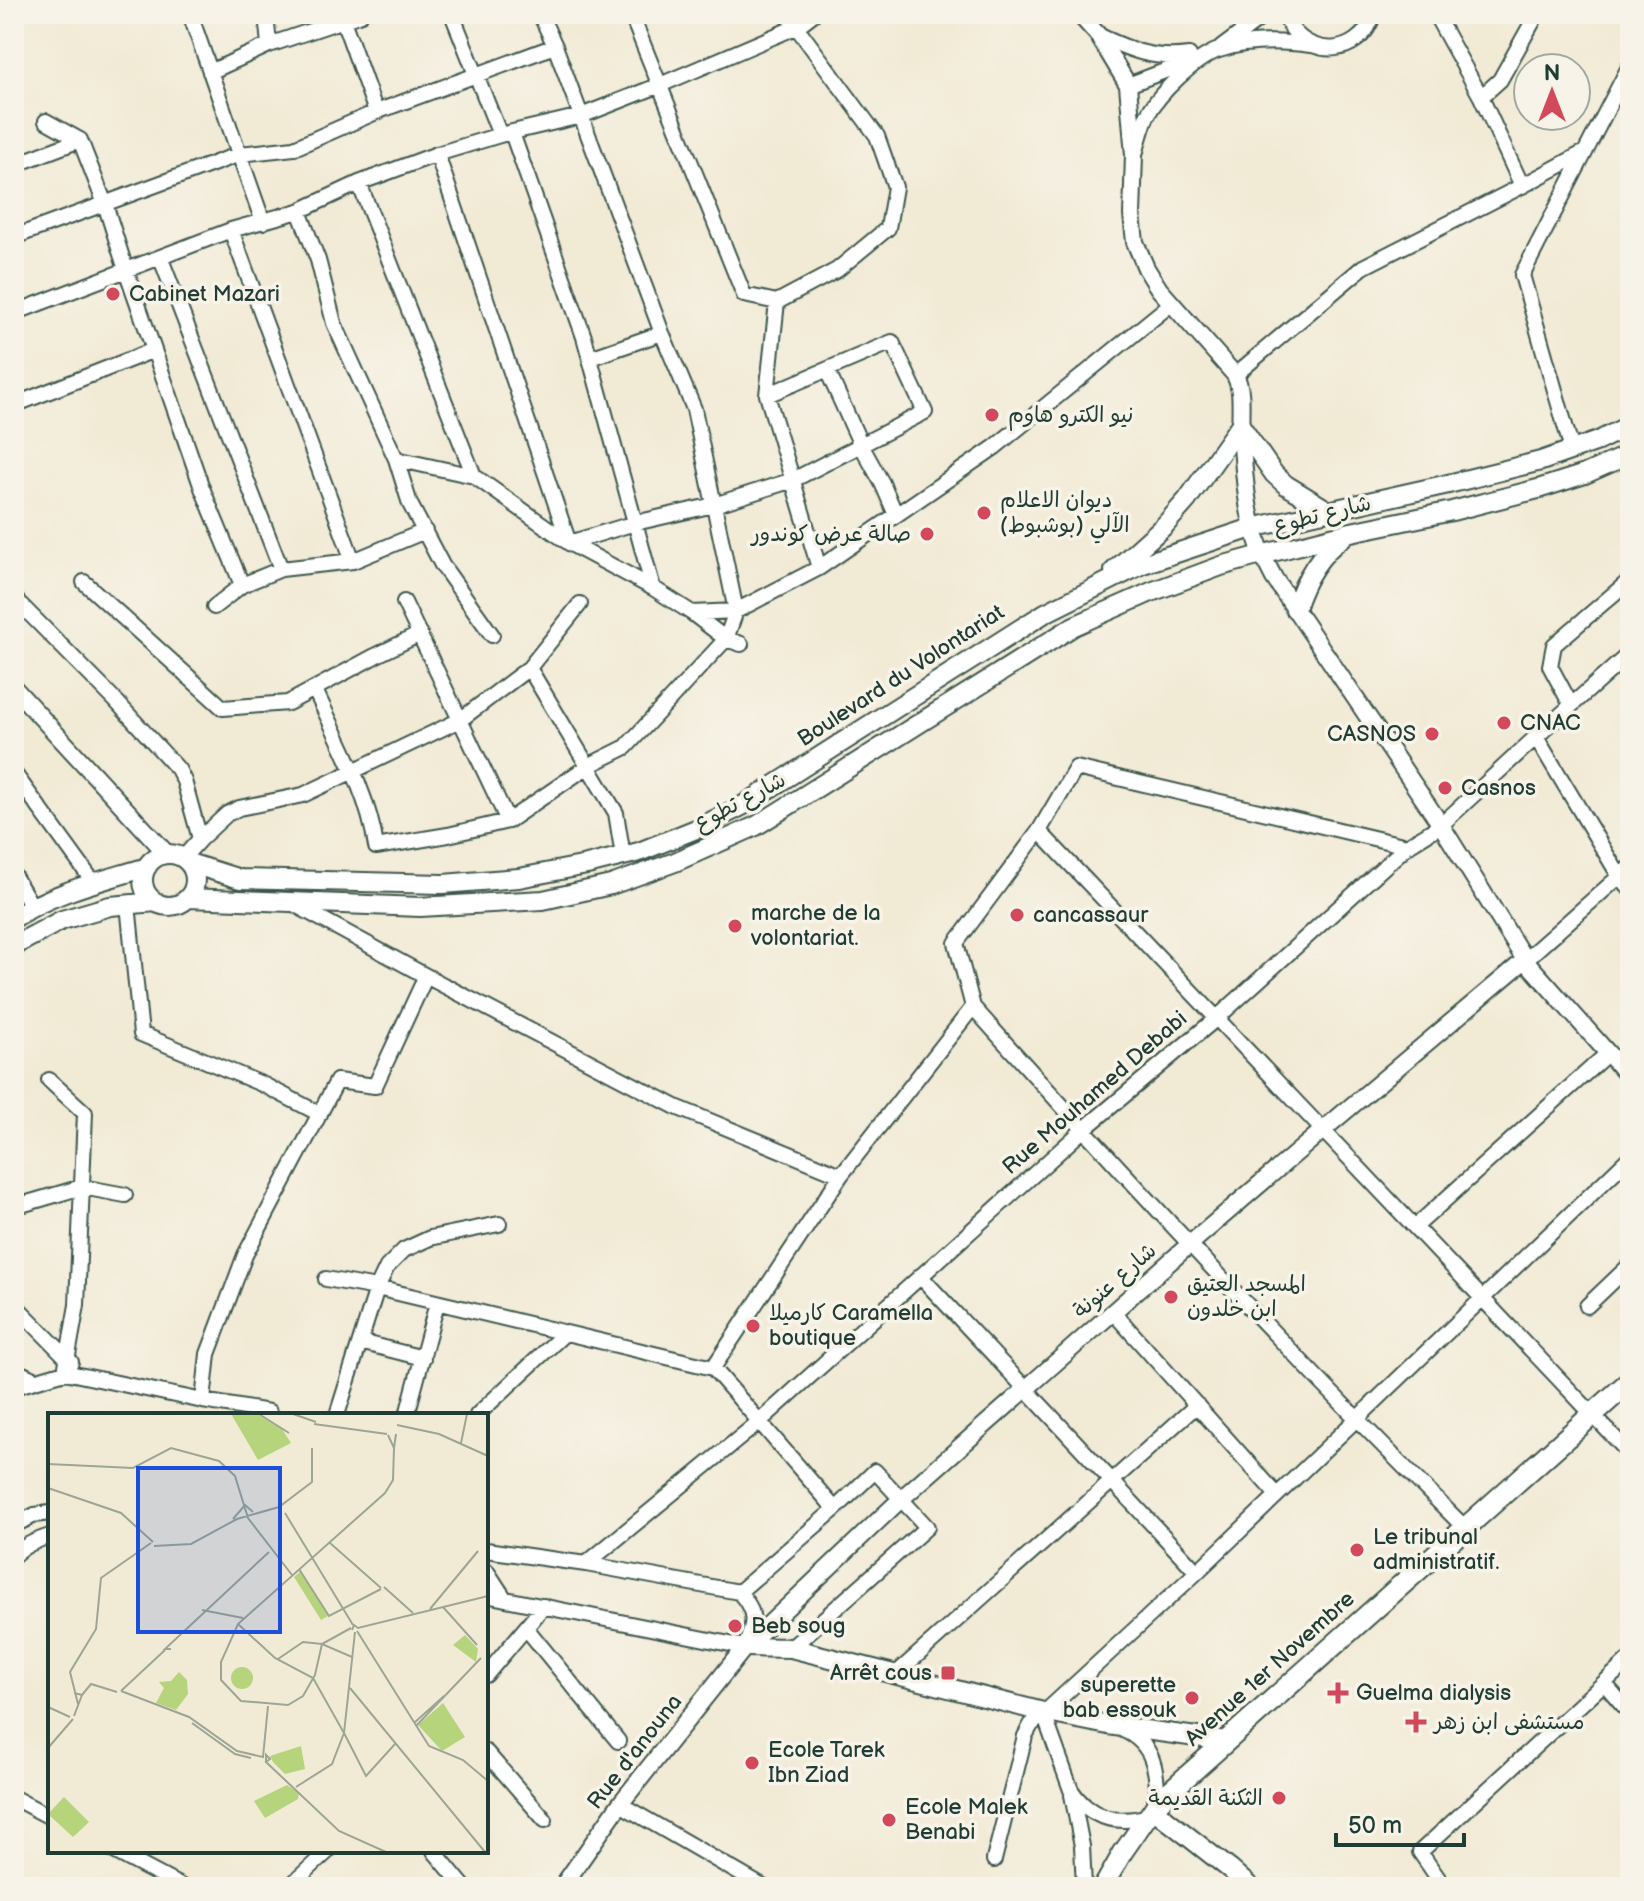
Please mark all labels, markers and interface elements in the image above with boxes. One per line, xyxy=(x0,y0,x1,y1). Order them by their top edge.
north arrow xyxy=(1512,52,1592,132)
text: N xyxy=(1544,60,1560,87)
place label: Cabinet Mazari xyxy=(129,281,280,308)
marker: Cabinet Mazari xyxy=(104,285,122,303)
place label: نيو الكترو هاوم xyxy=(1008,402,1133,431)
marker: نيو الكترو هاوم xyxy=(983,406,1001,424)
place label: ديوان الاعلام الآلي (بوشبوط) xyxy=(1000,487,1130,544)
street label: شارع تطوع xyxy=(1270,490,1374,541)
marker: ديوان الاعلام الآلي (بوشبوط) xyxy=(975,504,993,522)
place label: صالة عرض كوندور xyxy=(750,521,911,548)
marker: صالة عرض كوندور xyxy=(918,525,936,543)
street label: Boulevard du Volontariat xyxy=(793,599,1010,753)
place label: CNAC xyxy=(1520,710,1581,737)
marker: CNAC xyxy=(1495,714,1513,732)
place label: CASNOS xyxy=(1327,721,1416,748)
marker: CASNOS xyxy=(1423,725,1441,743)
street label: شارع تطوع xyxy=(689,767,791,838)
place label: Casnos xyxy=(1461,775,1536,802)
marker: Casnos xyxy=(1436,779,1454,797)
place label: marche de la volontariat. xyxy=(750,900,881,952)
place label: cancassaur xyxy=(1033,902,1149,929)
marker: cancassaur xyxy=(1008,906,1026,924)
marker: marche de la volontariat. xyxy=(726,917,744,935)
street label: Rue Mouhamed Debabi xyxy=(997,1005,1193,1181)
street label: شارع عنونة xyxy=(1068,1238,1163,1325)
place label: المسجد العتيق ابن خلدون xyxy=(1187,1271,1306,1323)
marker: المسجد العتيق ابن خلدون xyxy=(1162,1288,1180,1306)
place label: كارميلا Caramella boutique xyxy=(769,1300,933,1352)
marker: كارميلا Caramella boutique xyxy=(744,1317,762,1335)
inset map xyxy=(48,1413,488,1853)
place label: Le tribunal administratif. xyxy=(1373,1524,1500,1576)
marker: Le tribunal administratif. xyxy=(1348,1541,1366,1559)
street label: Avenue 1er Novembre xyxy=(1180,1586,1360,1752)
place label: Beb soug xyxy=(751,1613,846,1640)
marker: Beb soug xyxy=(726,1617,744,1635)
place label: Arrêt cous xyxy=(830,1660,932,1687)
marker: Arrêt cous xyxy=(939,1664,957,1682)
place label: superette bab essouk xyxy=(1063,1672,1176,1724)
place label: Guelma dialysis xyxy=(1356,1680,1511,1707)
marker: Guelma dialysis xyxy=(1327,1682,1349,1704)
street label: Rue d'anouna xyxy=(582,1689,688,1815)
marker: superette bab essouk xyxy=(1183,1689,1201,1707)
place label: مستشفى ابن زهر xyxy=(1432,1709,1584,1736)
marker: مستشفى ابن زهر xyxy=(1405,1711,1427,1733)
place label: Ecole Tarek Ibn Ziad xyxy=(768,1737,885,1789)
marker: Ecole Tarek Ibn Ziad xyxy=(743,1754,761,1772)
place label: الثكنة القديمة xyxy=(1149,1785,1263,1812)
marker: الثكنة القديمة xyxy=(1270,1789,1288,1807)
place label: Ecole Malek Benabi xyxy=(905,1794,1028,1846)
scale bar xyxy=(1336,1797,1464,1847)
marker: Ecole Malek Benabi xyxy=(880,1811,898,1829)
text: 50 m xyxy=(1348,1811,1402,1840)

